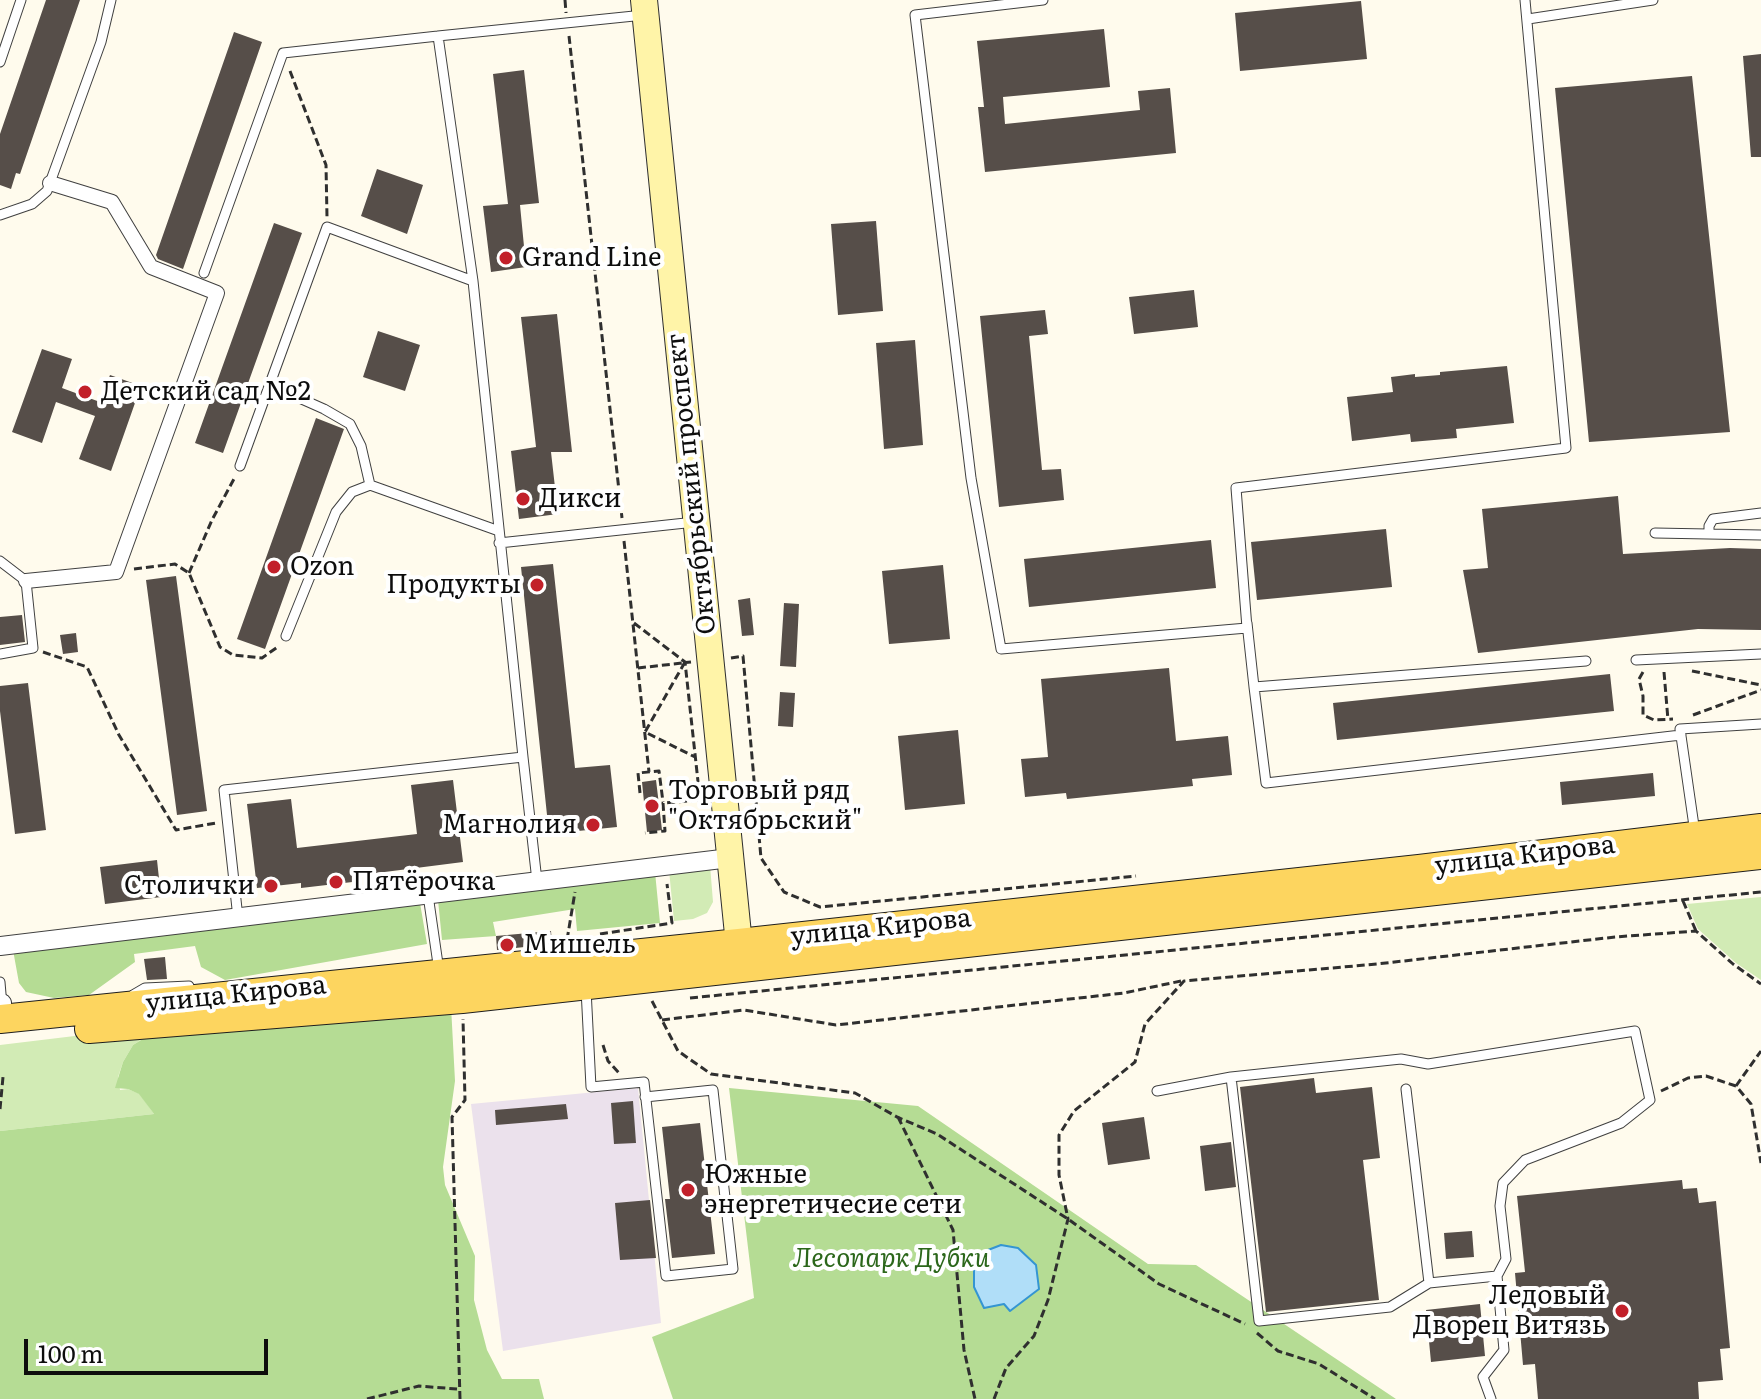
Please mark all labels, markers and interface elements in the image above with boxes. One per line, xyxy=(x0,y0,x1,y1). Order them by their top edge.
place label: Grand Line xyxy=(522,242,662,274)
marker: Grand Line xyxy=(497,249,515,267)
street label: Октябрьский проспект xyxy=(661,332,723,636)
place label: Детский сад №2 xyxy=(101,376,311,408)
marker: Детский сад №2 xyxy=(76,383,94,401)
place label: Дикси xyxy=(539,483,621,515)
marker: Дикси xyxy=(514,490,532,508)
place label: Ozon xyxy=(290,551,355,583)
marker: Ozon xyxy=(265,558,283,576)
place label: Продукты xyxy=(386,569,521,601)
marker: Продукты xyxy=(528,576,546,594)
place label: Торговый ряд "Октябрьский" xyxy=(668,775,862,836)
marker: Торговый ряд "Октябрьский" xyxy=(643,797,661,815)
place label: Магнолия xyxy=(442,809,577,841)
marker: Магнолия xyxy=(584,816,602,834)
street label: улица Кирова xyxy=(1433,829,1617,883)
place label: Пятёрочка xyxy=(352,866,495,898)
place label: Столички xyxy=(124,870,255,902)
marker: Пятёрочка xyxy=(327,873,345,891)
marker: Столички xyxy=(262,877,280,895)
street label: улица Кирова xyxy=(789,903,973,953)
place label: Мишель xyxy=(523,929,636,961)
marker: Мишель xyxy=(498,936,516,954)
street label: улица Кирова xyxy=(144,970,328,1020)
place label: Южные энергетичесие сети xyxy=(704,1159,962,1220)
marker: Южные энергетичесие сети xyxy=(679,1181,697,1199)
park label: Лесопарк Дубки xyxy=(792,1243,990,1275)
place label: Ледовый Дворец Витязь xyxy=(1413,1280,1606,1342)
marker: Ледовый Дворец Витязь xyxy=(1613,1302,1631,1320)
scale bar xyxy=(28,1323,272,1373)
text: 100 m xyxy=(38,1335,104,1370)

